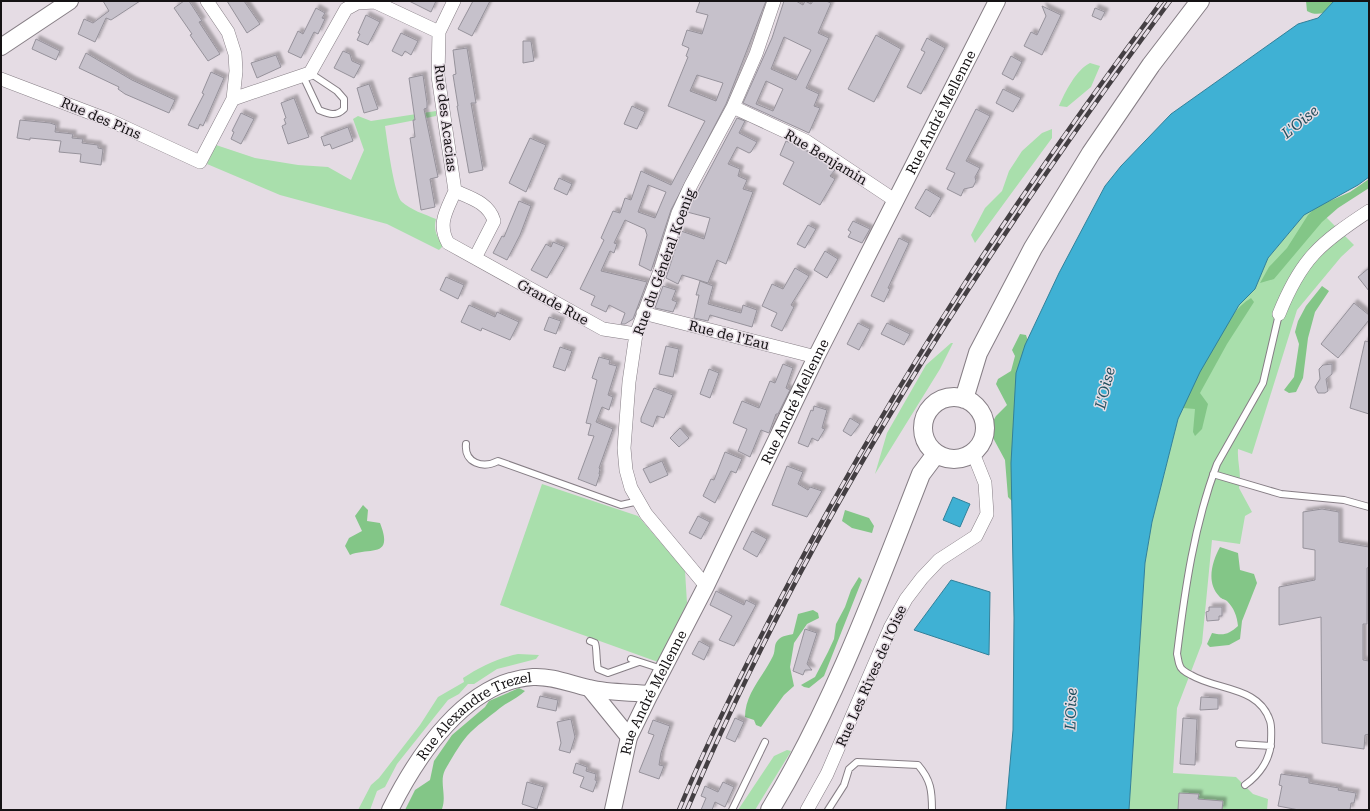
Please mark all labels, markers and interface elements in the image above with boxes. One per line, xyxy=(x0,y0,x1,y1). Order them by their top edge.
street label: Rue André Mellenne xyxy=(902,47,979,177)
street label: Rue des Acacias xyxy=(431,63,461,173)
street label: Rue des Pins xyxy=(59,94,144,142)
water label: L'Oise xyxy=(1277,101,1322,143)
street label: Rue Benjamin xyxy=(782,126,870,188)
street label: Rue du Général Koenig xyxy=(630,186,698,338)
street label: Grande Rue xyxy=(514,276,592,328)
street label: Rue de l'Eau xyxy=(687,317,771,353)
street label: Rue André Mellenne xyxy=(758,336,832,467)
water label: L'Oise xyxy=(1091,365,1119,412)
street label: Rue Les Rives de l'Oise xyxy=(833,602,910,749)
street label: Rue André Mellenne xyxy=(617,627,690,756)
street label: Rue Alexandre Trezel xyxy=(413,669,533,763)
water label: L'Oise xyxy=(1061,687,1081,731)

